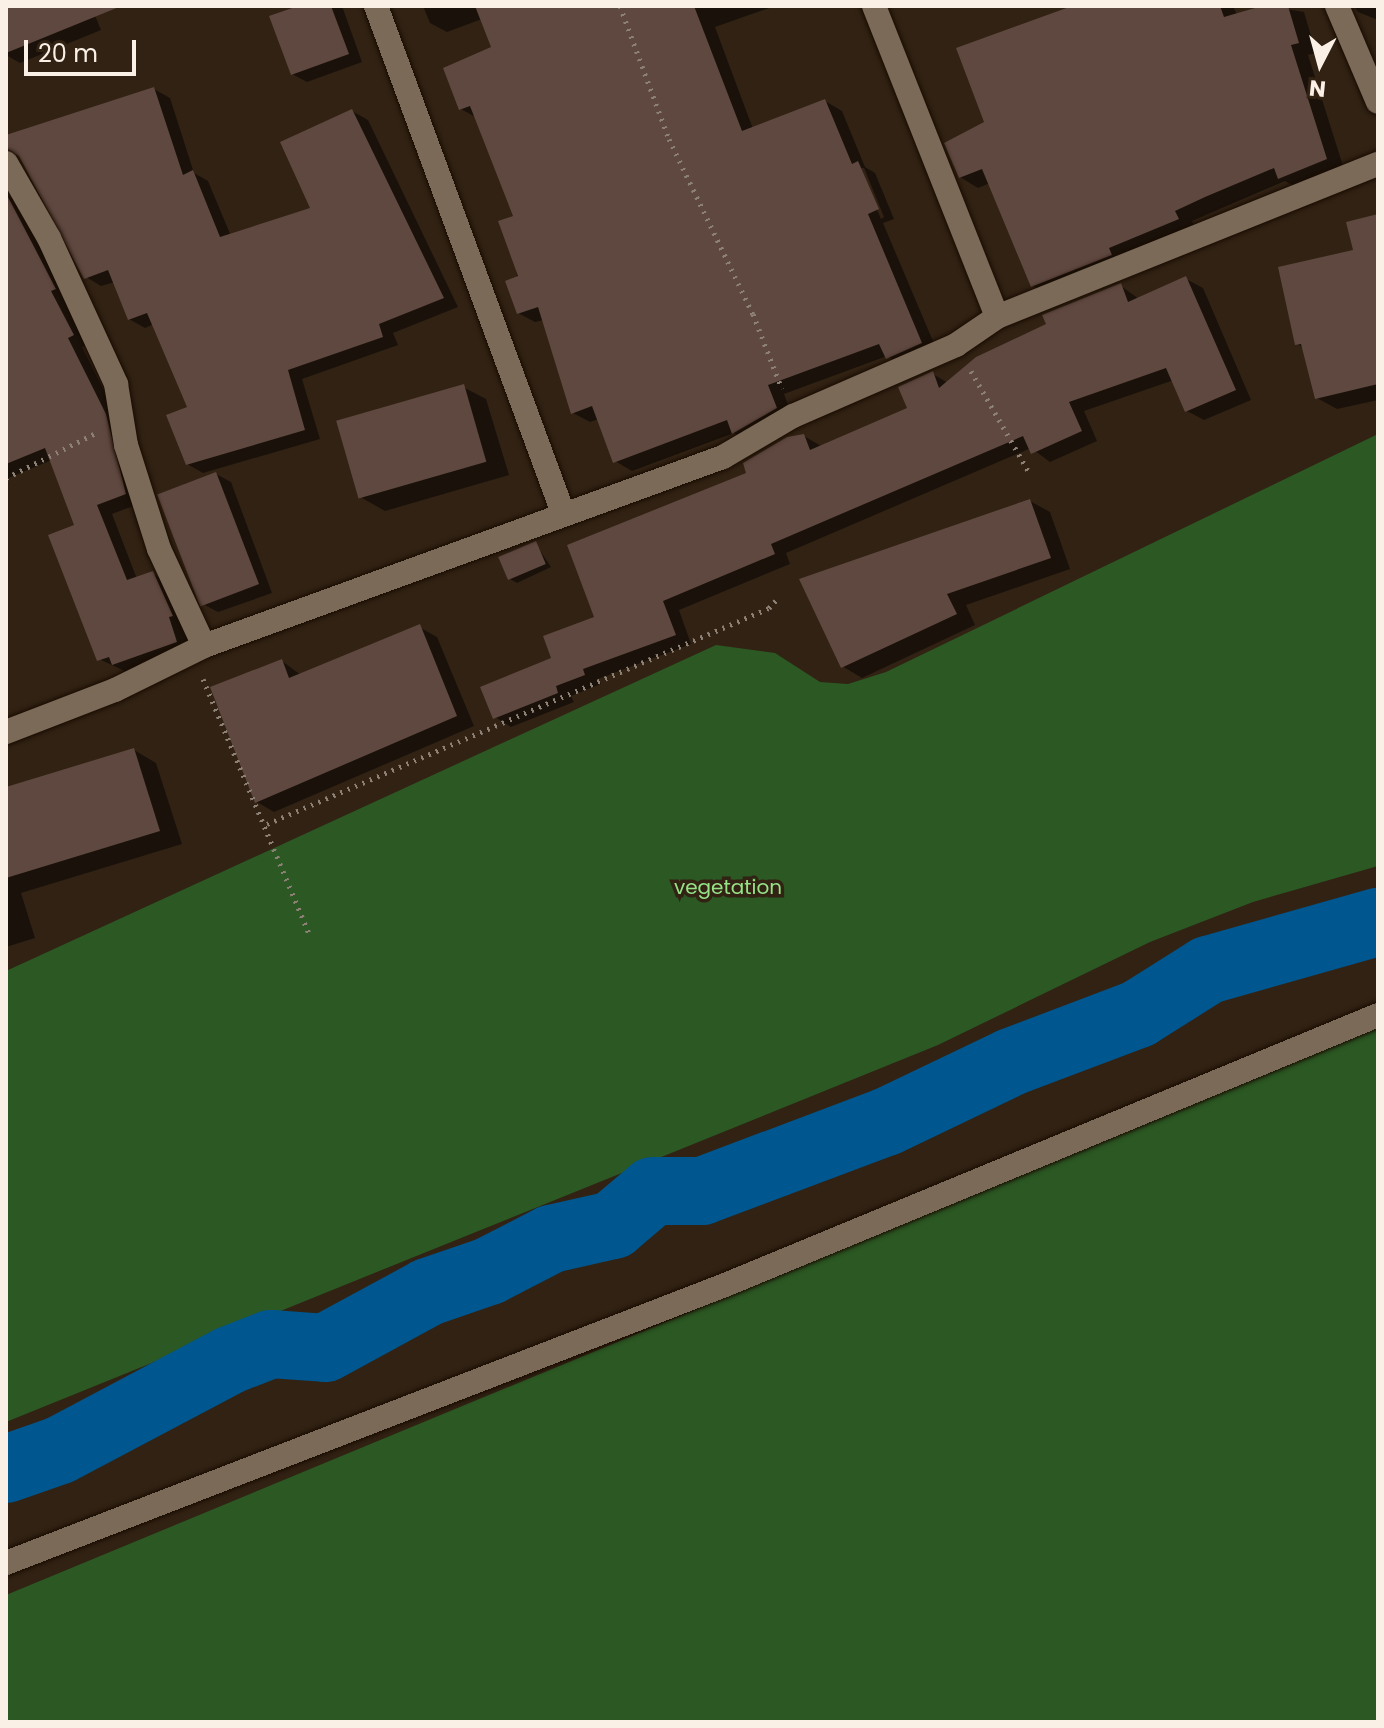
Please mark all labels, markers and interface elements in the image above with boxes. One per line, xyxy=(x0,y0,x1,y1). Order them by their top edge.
scale bar xyxy=(28,24,140,74)
north arrow xyxy=(1280,24,1360,104)
text: 20 m xyxy=(38,37,98,70)
text: N xyxy=(1308,72,1327,105)
park label: vegetation xyxy=(674,875,782,899)

